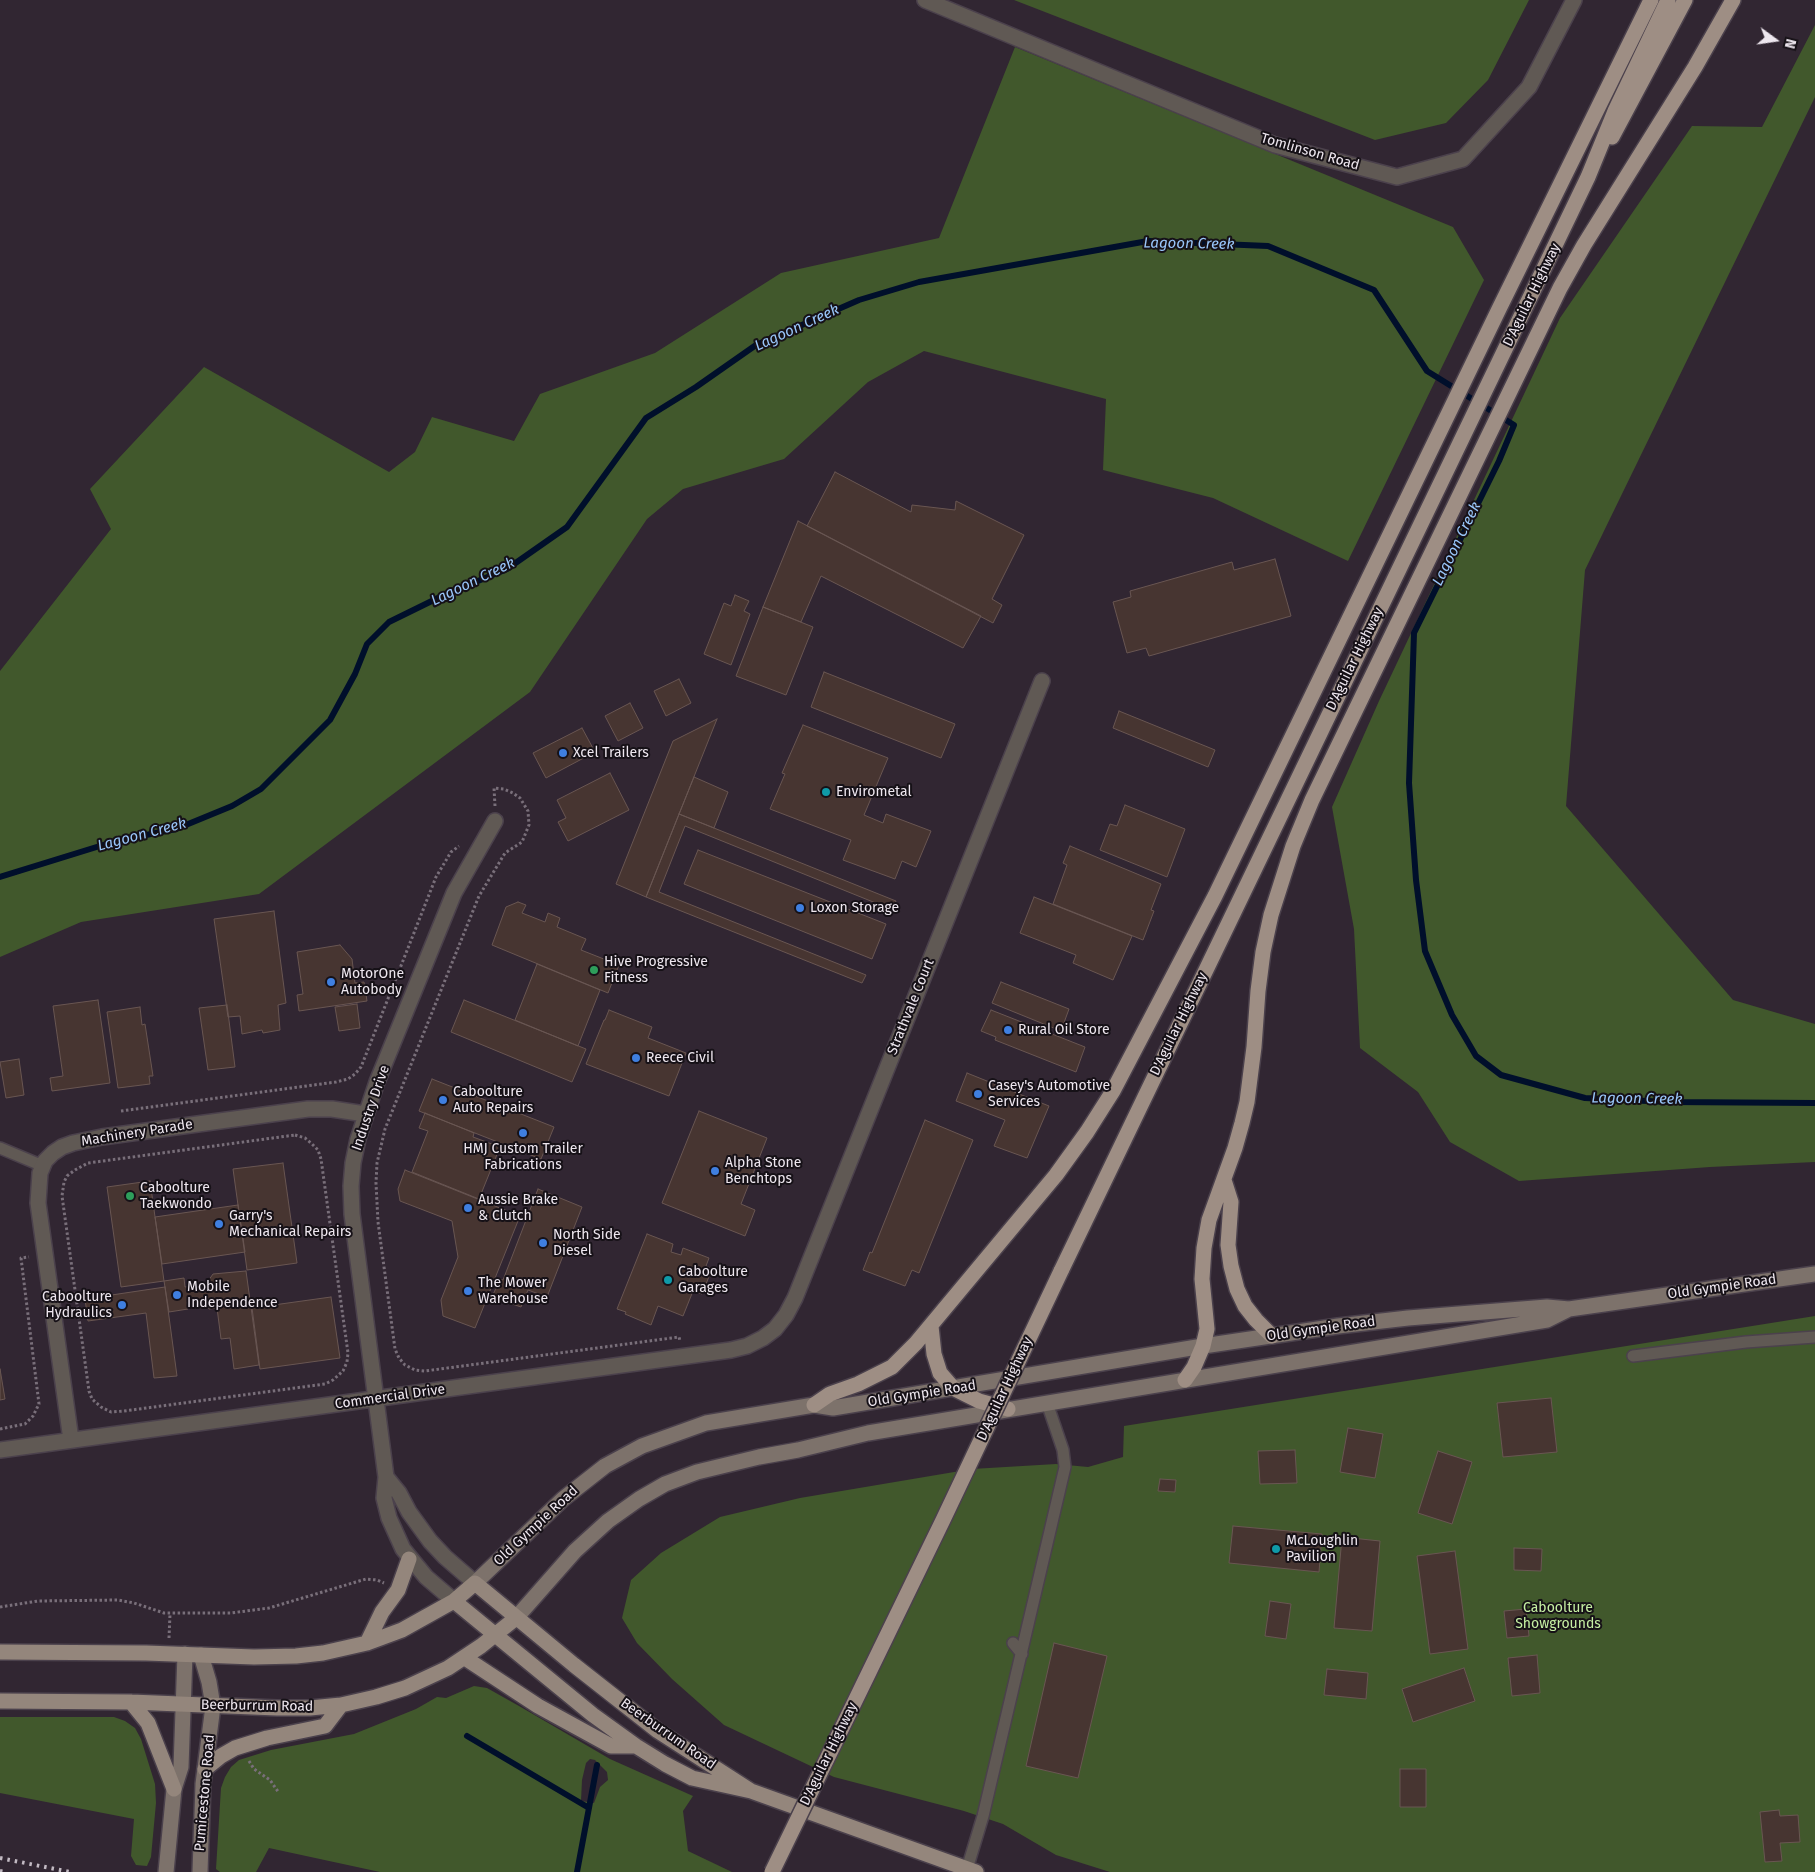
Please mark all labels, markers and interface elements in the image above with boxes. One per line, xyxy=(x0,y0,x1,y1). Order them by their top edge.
north arrow xyxy=(1750,15,1800,65)
text: N xyxy=(1781,37,1799,50)
street label: Tomlinson Road xyxy=(1259,130,1361,174)
water label: Lagoon Creek xyxy=(1143,234,1235,254)
street label: D'Aguilar Highway xyxy=(1500,241,1564,349)
water label: Lagoon Creek xyxy=(752,301,842,355)
water label: Lagoon Creek xyxy=(1429,499,1485,589)
water label: Lagoon Creek xyxy=(428,554,518,610)
street label: D'Aguilar Highway xyxy=(1323,605,1387,713)
place label: Xcel Trailers xyxy=(573,745,649,761)
marker: Xcel Trailers xyxy=(557,747,569,759)
place label: Envirometal xyxy=(836,784,912,800)
marker: Envirometal xyxy=(820,786,832,798)
water label: Lagoon Creek xyxy=(96,815,188,855)
place label: Loxon Storage xyxy=(810,900,899,916)
marker: Loxon Storage xyxy=(794,902,806,914)
place label: Hive Progressive Fitness xyxy=(604,954,708,986)
street label: Strathvale Court xyxy=(884,956,938,1058)
marker: Hive Progressive Fitness xyxy=(588,964,600,976)
place label: MotorOne Autobody xyxy=(341,966,404,999)
street label: D'Aguilar Highway xyxy=(1147,970,1211,1078)
marker: MotorOne Autobody xyxy=(325,976,337,988)
place label: Rural Oil Store xyxy=(1018,1022,1110,1038)
marker: Rural Oil Store xyxy=(1002,1024,1014,1036)
place label: Reece Civil xyxy=(646,1050,714,1066)
marker: Reece Civil xyxy=(630,1052,642,1064)
street label: Industry Drive xyxy=(349,1063,393,1153)
place label: Casey's Automotive Services xyxy=(988,1078,1110,1110)
place label: Caboolture Auto Repairs xyxy=(453,1084,533,1116)
marker: Casey's Automotive Services xyxy=(972,1088,984,1100)
water label: Lagoon Creek xyxy=(1591,1089,1683,1109)
marker: Caboolture Auto Repairs xyxy=(437,1094,449,1106)
street label: Machinery Parade xyxy=(80,1116,194,1150)
marker: HMJ Custom Trailer Fabrications xyxy=(517,1127,529,1139)
place label: HMJ Custom Trailer Fabrications xyxy=(463,1141,583,1174)
place label: Alpha Stone Benchtops xyxy=(725,1155,801,1188)
marker: Alpha Stone Benchtops xyxy=(709,1165,721,1177)
place label: Caboolture Taekwondo xyxy=(140,1180,212,1212)
marker: Caboolture Taekwondo xyxy=(124,1190,136,1202)
place label: Aussie Brake & Clutch xyxy=(478,1192,558,1224)
marker: Aussie Brake & Clutch xyxy=(462,1202,474,1214)
place label: Garry's Mechanical Repairs xyxy=(229,1208,351,1240)
marker: Garry's Mechanical Repairs xyxy=(213,1218,225,1230)
place label: North Side Diesel xyxy=(553,1227,621,1260)
marker: North Side Diesel xyxy=(537,1237,549,1249)
place label: Caboolture Garages xyxy=(678,1264,748,1296)
street label: Old Gympie Road xyxy=(1667,1271,1777,1303)
marker: Caboolture Garages xyxy=(662,1274,674,1286)
place label: The Mower Warehouse xyxy=(478,1275,548,1308)
place label: Mobile Independence xyxy=(187,1279,278,1311)
marker: The Mower Warehouse xyxy=(462,1285,474,1297)
place label: Caboolture Hydraulics xyxy=(42,1289,112,1321)
marker: Mobile Independence xyxy=(171,1289,183,1301)
marker: Caboolture Hydraulics xyxy=(116,1299,128,1311)
street label: Old Gympie Road xyxy=(1266,1313,1376,1345)
street label: D'Aguilar Highway xyxy=(974,1334,1036,1444)
street label: Old Gympie Road xyxy=(867,1377,977,1411)
street label: Commercial Drive xyxy=(334,1381,446,1413)
street label: Old Gympie Road xyxy=(490,1483,582,1569)
place label: McLoughlin Pavilion xyxy=(1286,1533,1358,1565)
marker: McLoughlin Pavilion xyxy=(1270,1543,1282,1555)
park label: Caboolture Showgrounds xyxy=(1515,1600,1601,1632)
street label: Beerburrum Road xyxy=(617,1695,719,1773)
street label: Beerburrum Road xyxy=(201,1697,313,1715)
street label: D'Aguilar Highway xyxy=(797,1700,861,1808)
street label: Pumicestone Road xyxy=(192,1734,218,1852)

